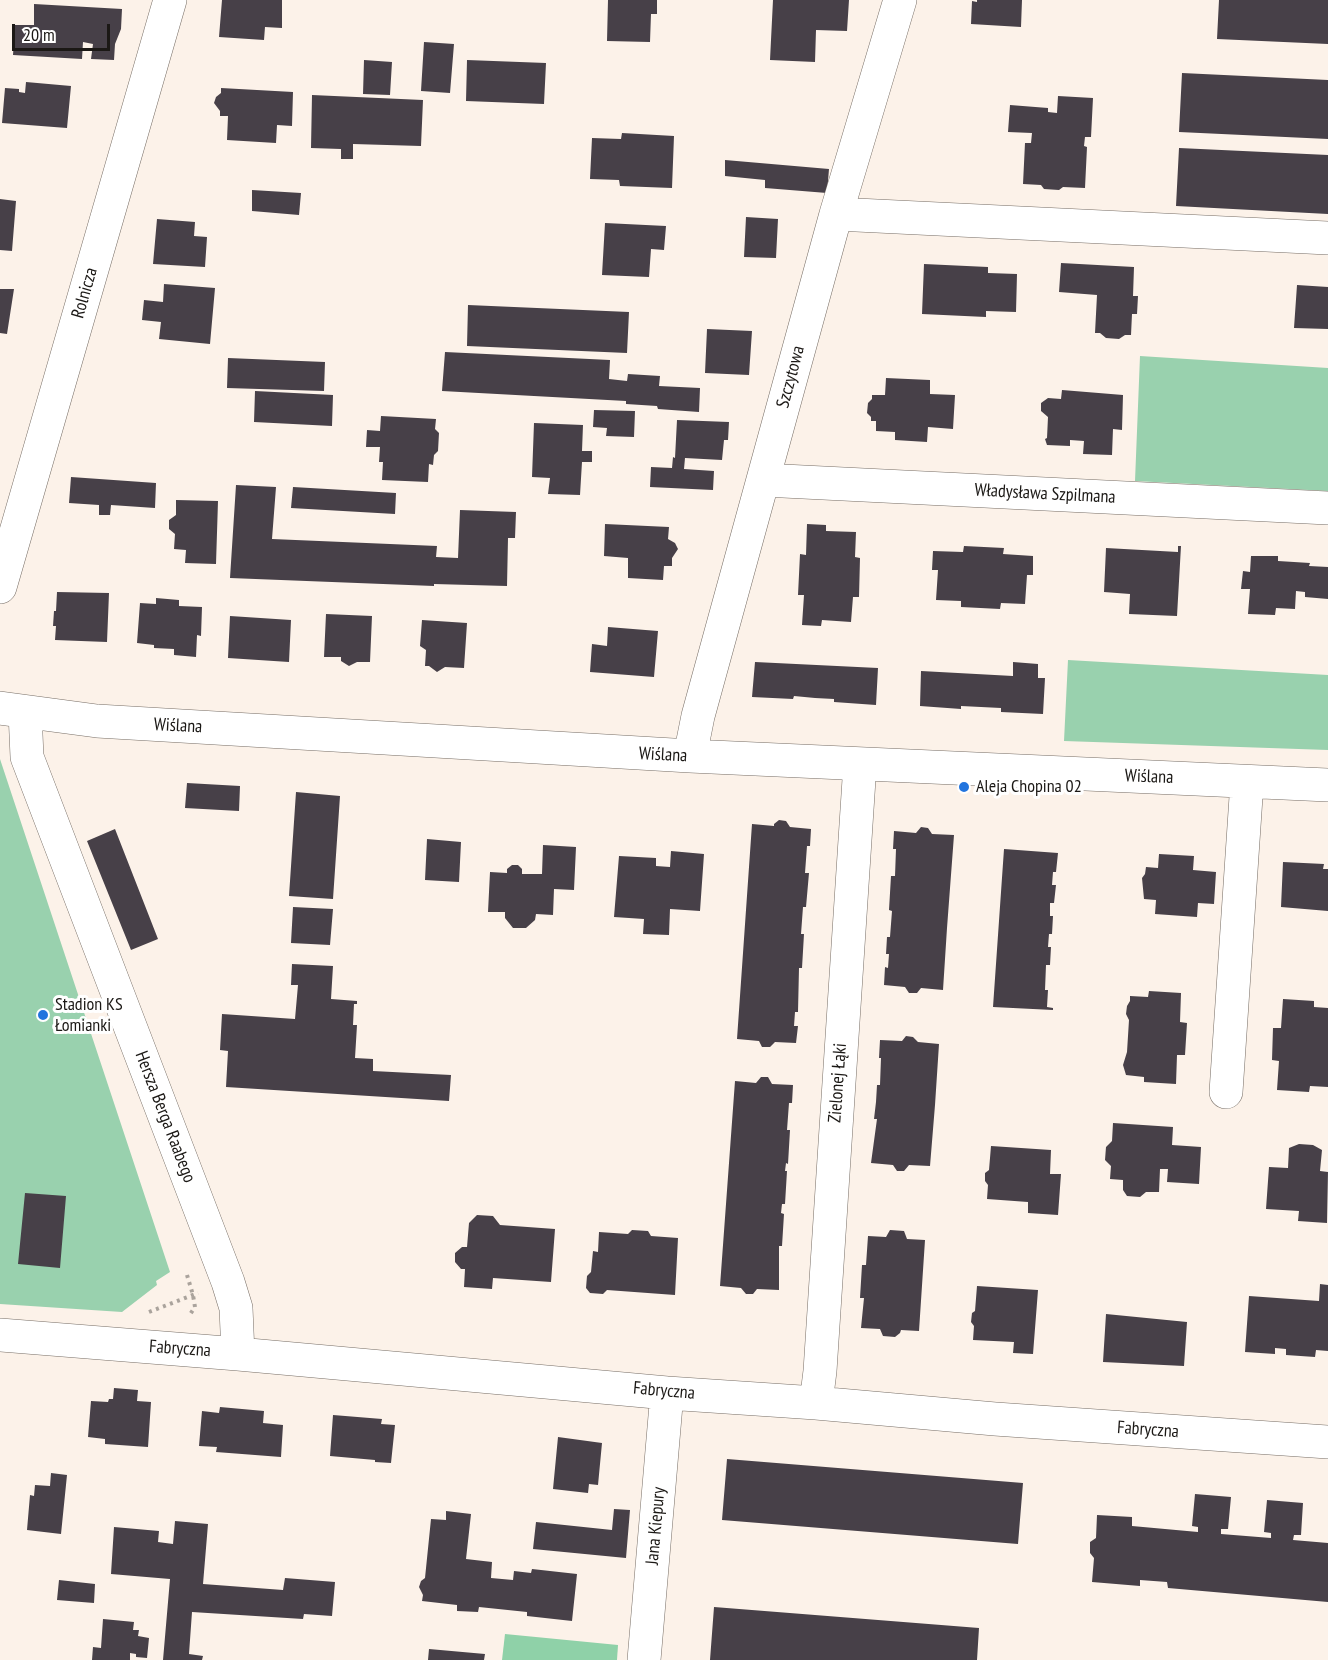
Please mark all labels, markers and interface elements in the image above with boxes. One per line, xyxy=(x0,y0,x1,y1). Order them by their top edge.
scale bar xyxy=(15,12,112,50)
text: 20 m xyxy=(23,23,55,46)
street label: Rolnicza xyxy=(68,265,102,321)
street label: Szczytowa xyxy=(772,344,810,410)
street label: Władysława Szpilmana xyxy=(974,480,1116,508)
street label: Wiślana xyxy=(153,714,203,738)
street label: Wiślana xyxy=(638,743,688,767)
street label: Wiślana xyxy=(1124,765,1174,789)
place label: Aleja Chopina 02 xyxy=(976,776,1082,798)
marker: Aleja Chopina 02 xyxy=(957,780,971,794)
place label: Stadion KS Łomianki xyxy=(55,994,123,1036)
marker: Stadion KS Łomianki xyxy=(36,1008,50,1022)
street label: Zielonej Łąki xyxy=(824,1043,852,1123)
street label: Hersza Berga Raabego xyxy=(130,1048,200,1186)
street label: Fabryczna xyxy=(148,1336,212,1362)
street label: Fabryczna xyxy=(632,1378,696,1404)
street label: Fabryczna xyxy=(1116,1417,1180,1443)
street label: Jana Kiepury xyxy=(642,1486,670,1566)

